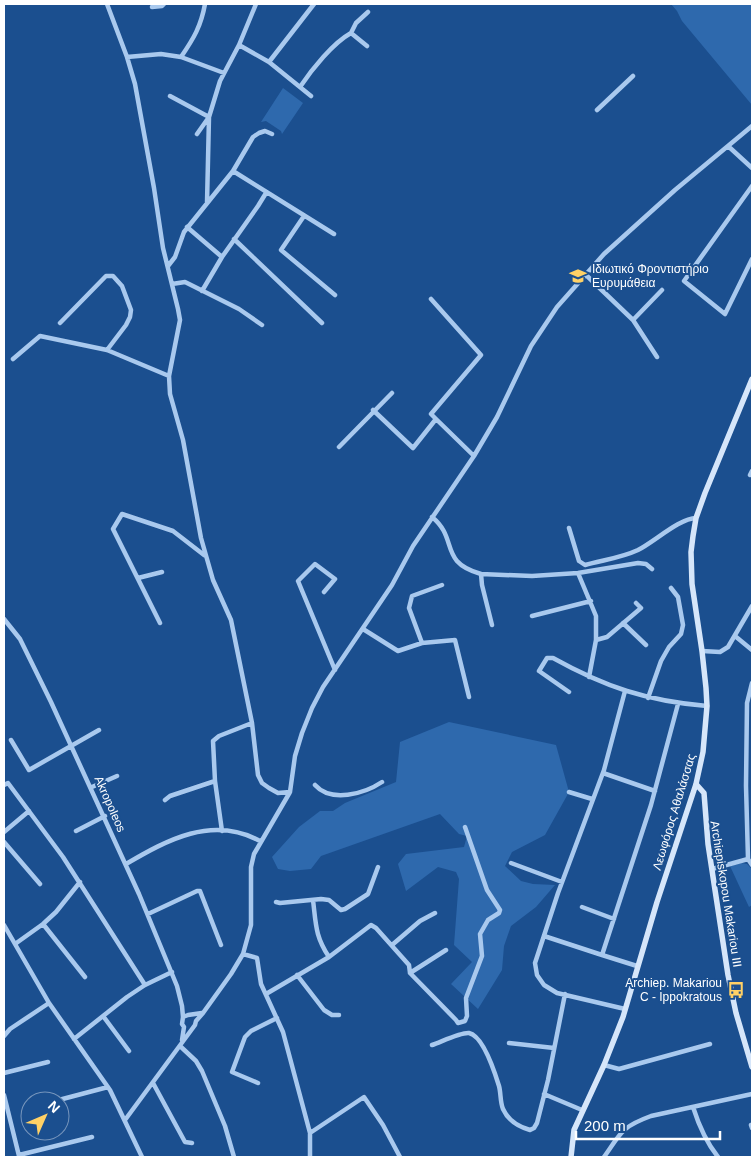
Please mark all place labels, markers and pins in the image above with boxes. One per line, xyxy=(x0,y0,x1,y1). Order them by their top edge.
place label: Ιδιωτικό Φροντιστήριο Ευρυμάθεια xyxy=(592,262,709,290)
school or university icon: Ιδιωτικό Φροντιστήριο Ευρυμάθεια xyxy=(568,266,588,286)
place label: Archiep. Makariou C - Ippokratous xyxy=(625,976,722,1004)
bus stop icon: Archiep. Makariou C - Ippokratous xyxy=(726,980,746,1000)

